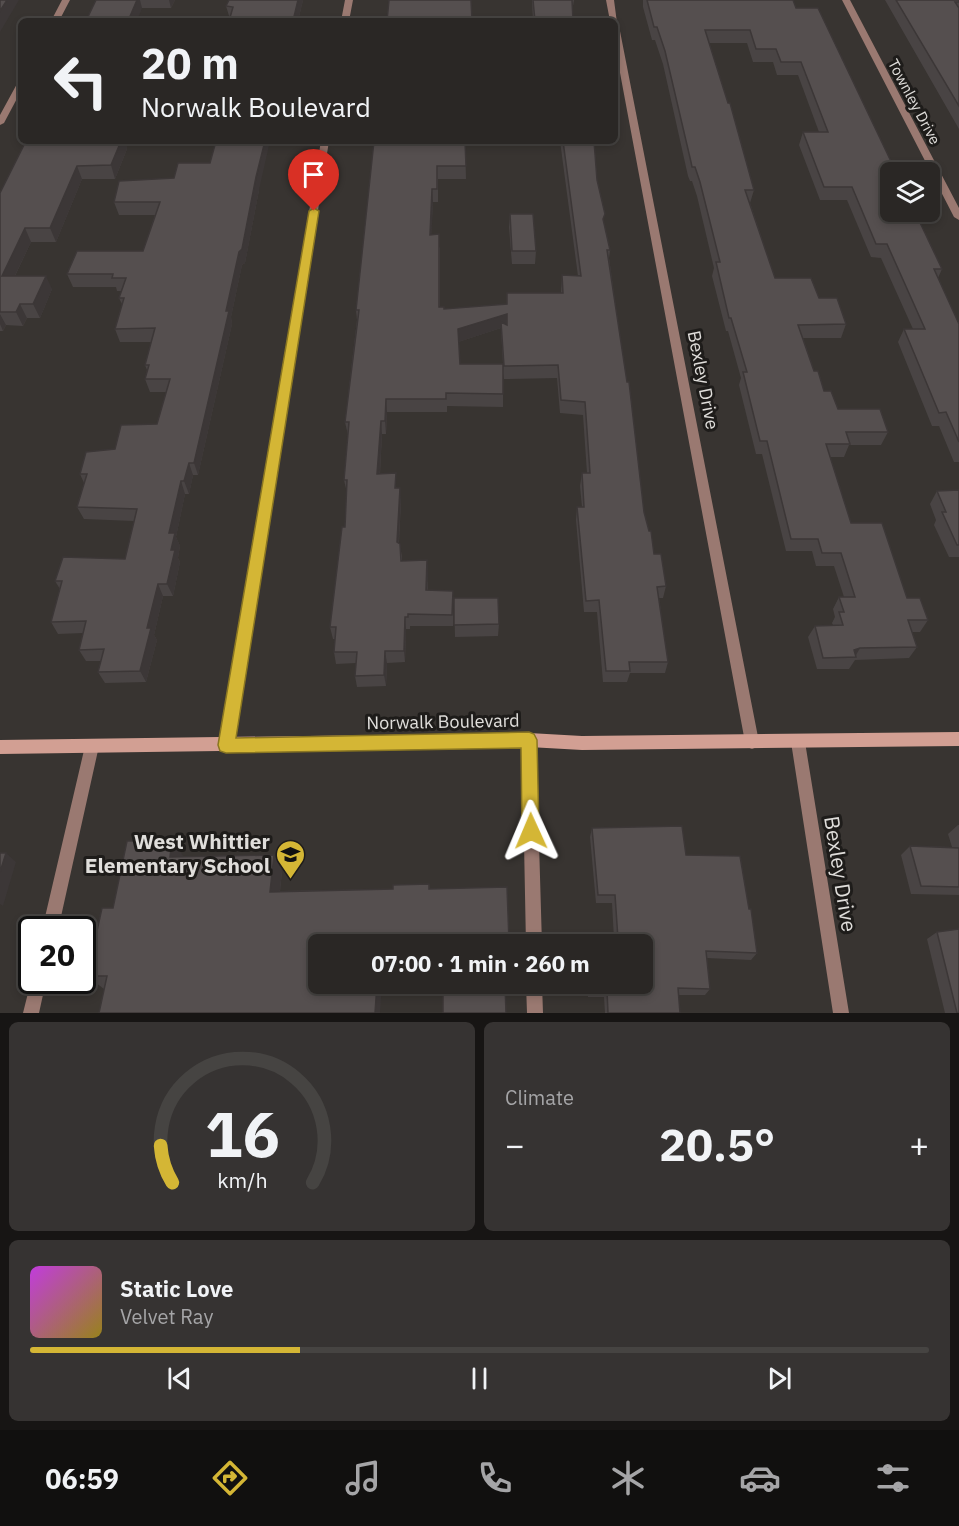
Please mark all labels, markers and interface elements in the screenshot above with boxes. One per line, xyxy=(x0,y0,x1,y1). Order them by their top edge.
text: 20 m xyxy=(141,36,239,91)
icon: left xyxy=(42,42,120,120)
street label: Townley Drive xyxy=(884,56,945,148)
text: Norwalk Boulevard xyxy=(141,89,371,124)
pin xyxy=(288,149,339,211)
icon: arrive xyxy=(297,158,330,191)
map controls xyxy=(880,162,940,222)
button: layers xyxy=(880,162,940,222)
street label: Bexley Drive xyxy=(683,329,724,431)
street label: Norwalk Boulevard xyxy=(366,709,520,734)
position arrow xyxy=(499,799,563,863)
street label: Bexley Drive xyxy=(818,814,864,934)
place label: West Whittier Elementary School xyxy=(85,827,271,879)
school or university icon: West Whittier Elementary School xyxy=(275,838,307,880)
speed limit sign: 20 xyxy=(18,916,96,994)
text: 07:00 · 1 min · 260 m xyxy=(371,949,590,978)
text: Climate xyxy=(505,1084,574,1111)
text: 16 xyxy=(205,1093,279,1174)
text: 20.5° xyxy=(659,1115,775,1173)
text: − xyxy=(505,1123,525,1166)
text: + xyxy=(909,1123,929,1166)
text: km/h xyxy=(217,1167,267,1195)
text: Static Love xyxy=(120,1274,233,1303)
text: Velvet Ray xyxy=(120,1303,213,1330)
icon: previous xyxy=(163,1362,196,1395)
icon: pause xyxy=(463,1362,496,1395)
icon: next xyxy=(763,1362,796,1395)
icon: directions xyxy=(209,1457,251,1499)
icon: music xyxy=(342,1457,384,1499)
icon: phone xyxy=(474,1457,516,1499)
icon: climate xyxy=(607,1457,649,1499)
icon: car xyxy=(739,1457,781,1499)
icon: filters xyxy=(872,1457,914,1499)
text: 06:59 xyxy=(45,1461,119,1496)

